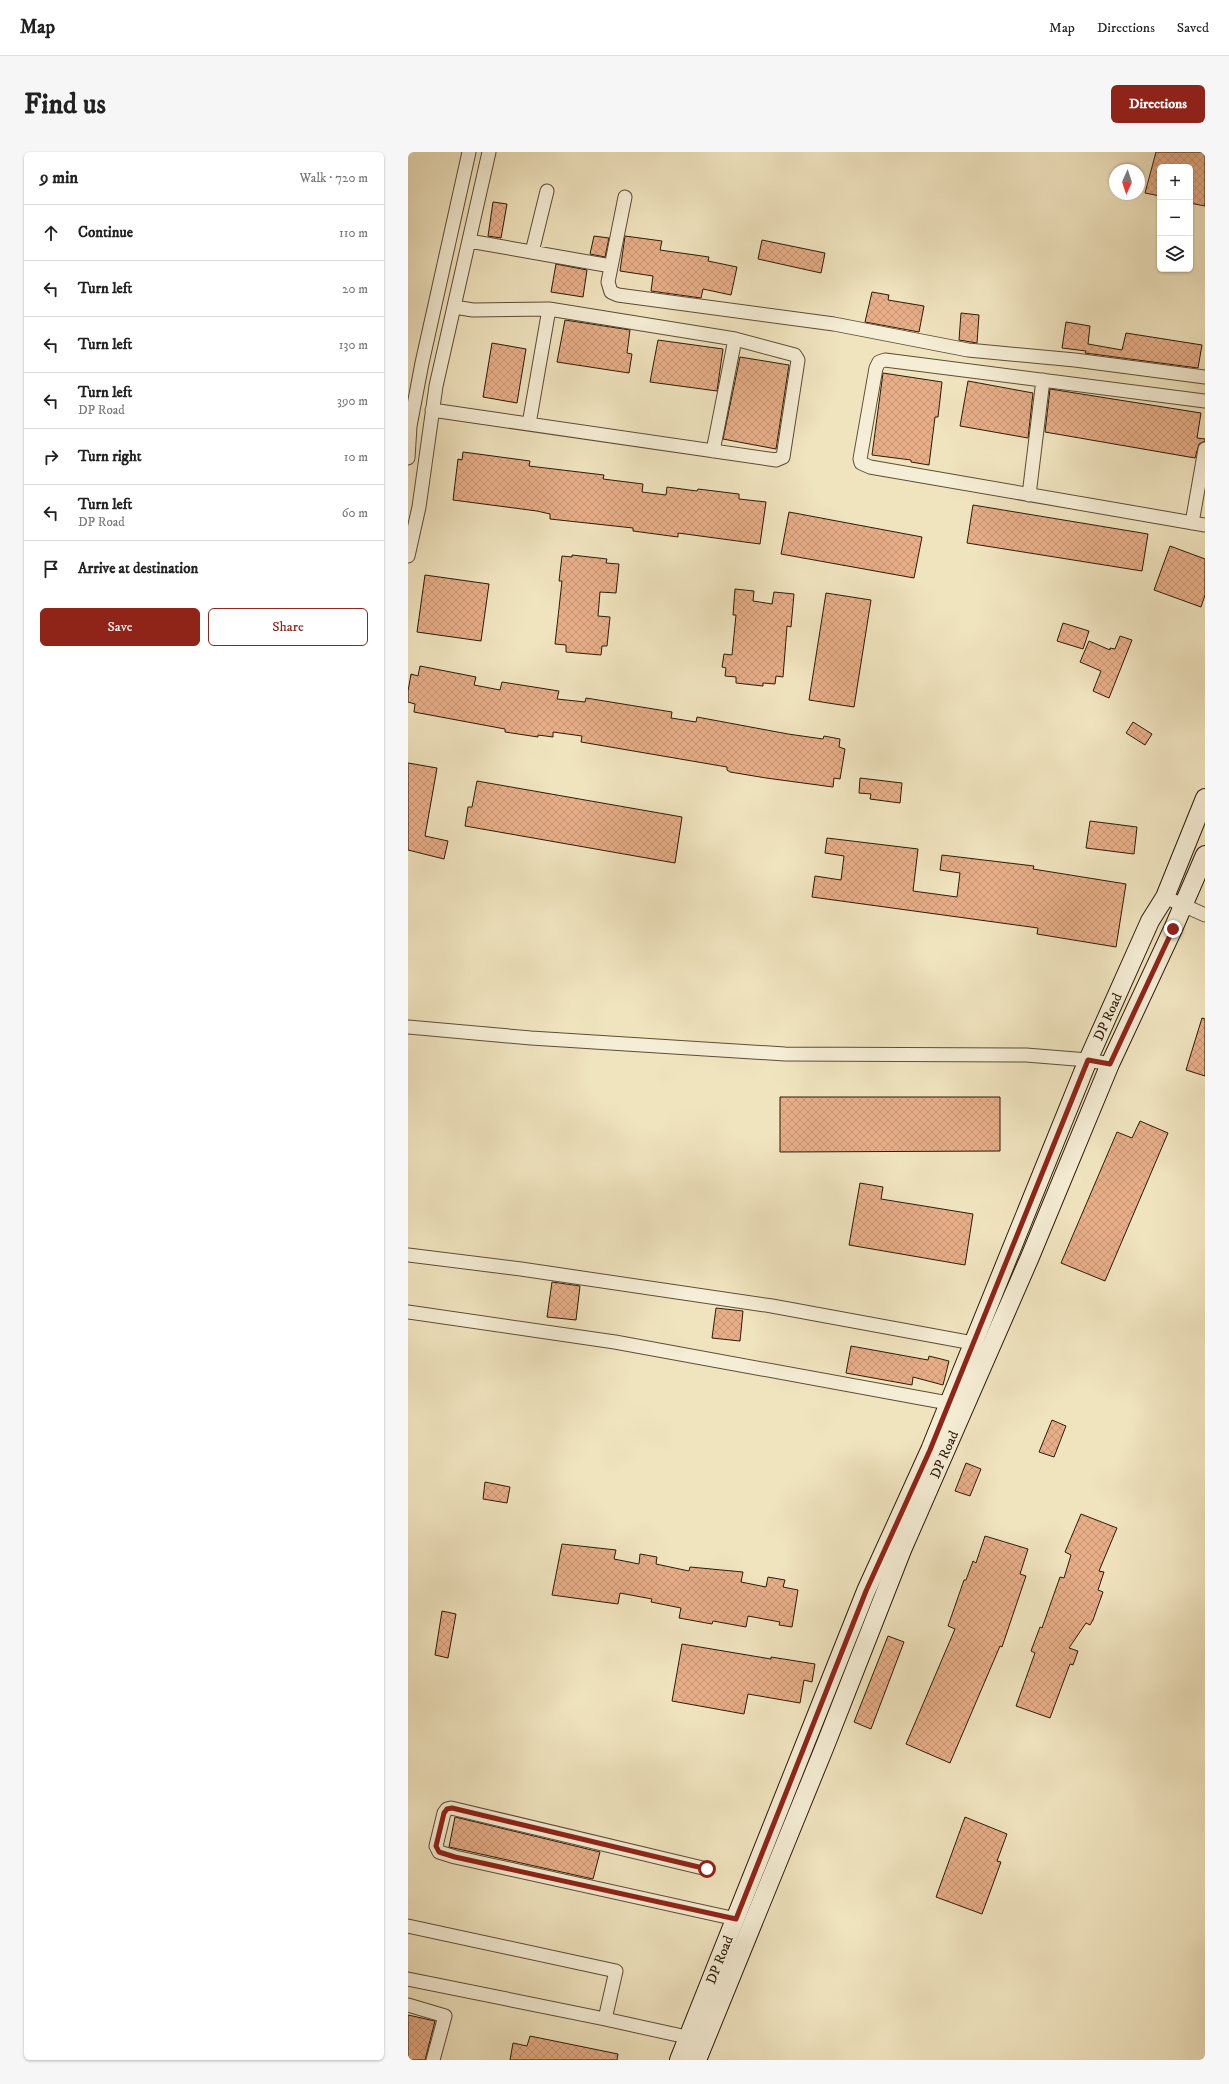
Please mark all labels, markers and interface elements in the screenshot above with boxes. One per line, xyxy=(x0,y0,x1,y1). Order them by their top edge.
text: Map xyxy=(20,16,55,39)
text: Map xyxy=(1049,19,1075,37)
text: Directions xyxy=(1097,19,1155,37)
text: Saved xyxy=(1177,19,1209,37)
button: Directions xyxy=(1111,85,1205,123)
text: Find us xyxy=(24,87,106,122)
north arrow xyxy=(1109,164,1145,200)
map controls xyxy=(1157,164,1193,272)
button: + xyxy=(1157,164,1193,200)
text: 9 min xyxy=(40,167,78,189)
text: Walk · 720 m xyxy=(300,170,368,186)
button: − xyxy=(1157,200,1193,236)
icon: ahead xyxy=(40,222,62,244)
text: Continue xyxy=(78,223,133,242)
text: 110 m xyxy=(339,225,368,241)
button: layers xyxy=(1157,236,1193,272)
icon: left xyxy=(40,278,62,300)
text: Turn left xyxy=(78,279,132,298)
text: 20 m xyxy=(342,281,368,297)
icon: left xyxy=(40,334,62,356)
text: Turn left xyxy=(78,335,132,354)
text: 130 m xyxy=(339,337,368,353)
text: Turn left xyxy=(78,383,132,402)
icon: left xyxy=(40,390,62,412)
text: 390 m xyxy=(337,393,368,409)
text: DP Road xyxy=(78,402,125,418)
icon: right xyxy=(40,446,62,468)
text: Turn right xyxy=(78,447,141,466)
text: 10 m xyxy=(344,449,368,465)
text: Turn left xyxy=(78,495,132,514)
icon: left xyxy=(40,502,62,524)
text: 60 m xyxy=(342,505,368,521)
text: DP Road xyxy=(78,514,125,530)
icon: arrive xyxy=(40,558,62,580)
text: Arrive at destination xyxy=(78,559,198,578)
button: Save xyxy=(40,608,200,646)
button: Share xyxy=(208,608,368,646)
route end xyxy=(1164,920,1182,938)
street label: DP Road xyxy=(1090,990,1127,1044)
street label: DP Road xyxy=(926,1428,963,1482)
route start xyxy=(698,1860,716,1878)
street label: DP Road xyxy=(702,1933,738,1987)

